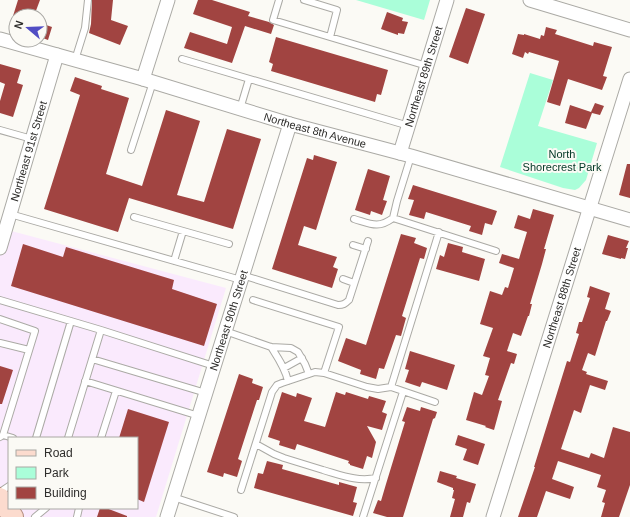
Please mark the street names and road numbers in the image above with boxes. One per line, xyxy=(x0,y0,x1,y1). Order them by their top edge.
street label: Northeast 89th Street xyxy=(402,25,445,128)
street label: Northeast 91st Street xyxy=(8,100,49,203)
street label: Northeast 8th Avenue xyxy=(262,110,368,150)
street label: Northeast 88th Street xyxy=(540,246,583,349)
street label: Northeast 90th Street xyxy=(207,269,250,372)

